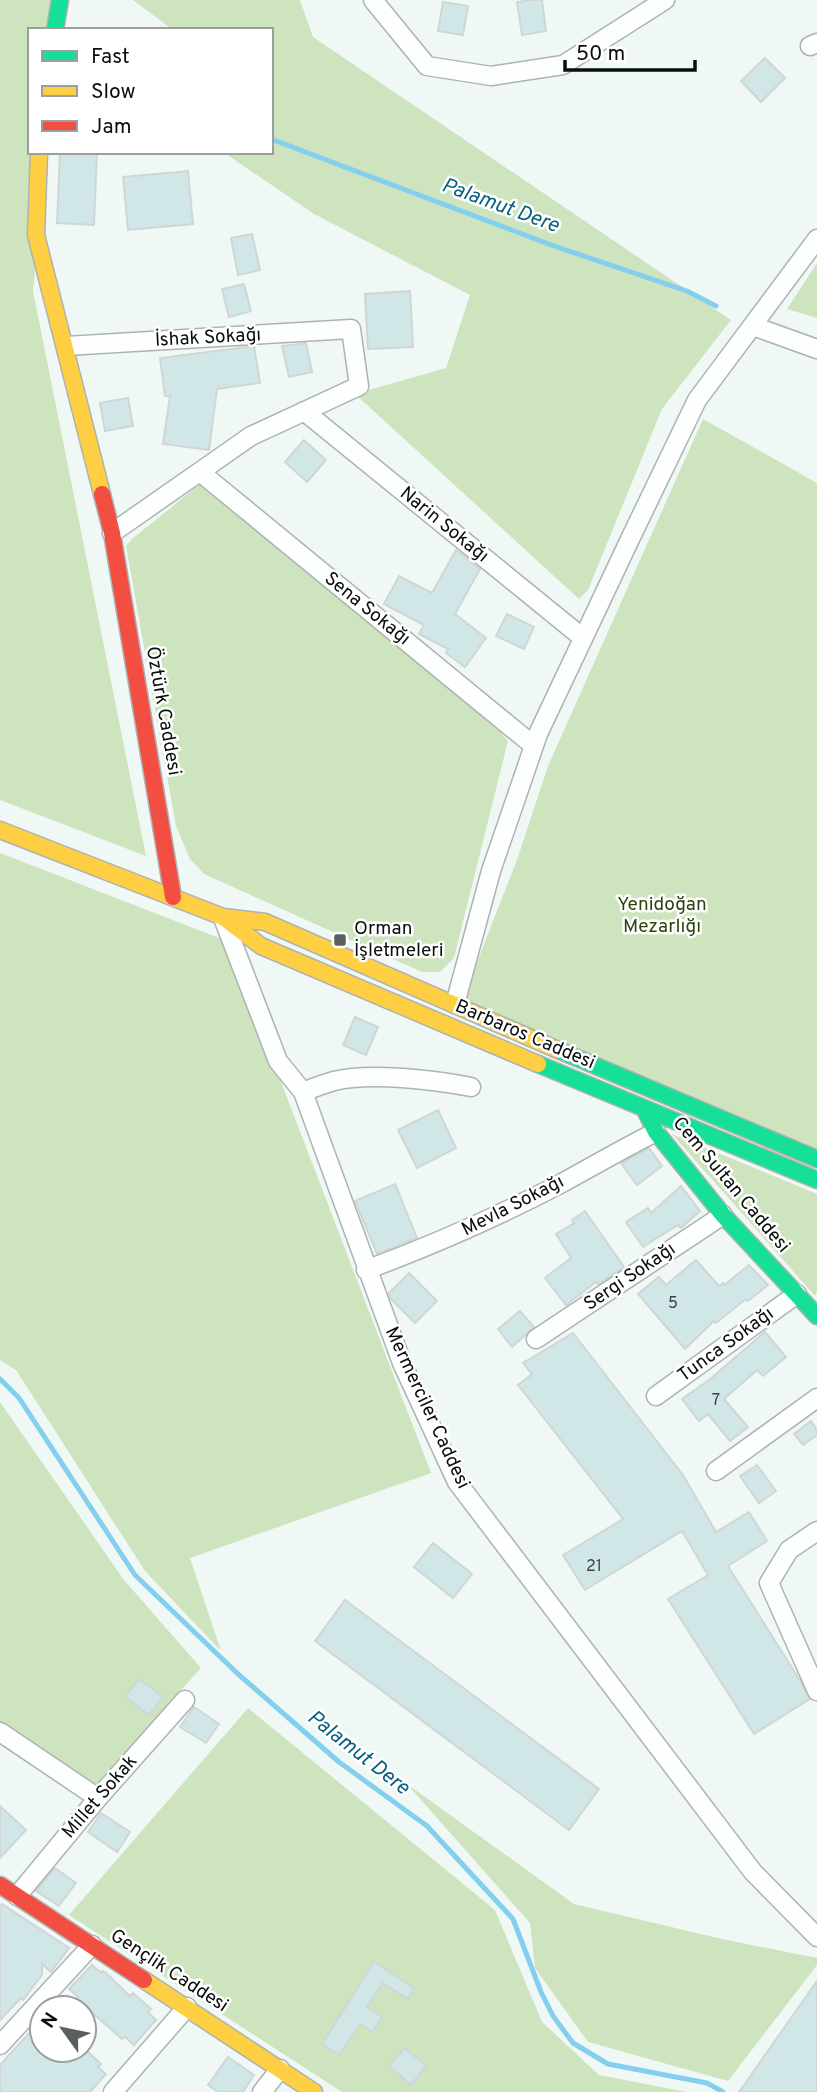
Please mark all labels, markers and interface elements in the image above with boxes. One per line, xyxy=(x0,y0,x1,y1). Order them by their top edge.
legend xyxy=(28,28,273,154)
scale bar xyxy=(565,28,694,72)
text: 50 m xyxy=(576,41,625,68)
text: Fast xyxy=(91,44,130,71)
text: Slow xyxy=(91,79,136,106)
text: Jam xyxy=(91,114,132,141)
water label: Palamut Dere xyxy=(438,172,563,240)
street label: İshak Sokağı xyxy=(154,322,262,353)
street label: Narin Sokağı xyxy=(395,482,493,568)
street label: Sena Sokağı xyxy=(319,567,415,651)
street label: Öztürk Caddesi xyxy=(140,644,187,777)
park label: Yenidoğan Mezarlığı xyxy=(617,893,707,939)
place label: Orman İşletmeleri xyxy=(354,917,443,963)
marker: Orman İşletmeleri xyxy=(332,932,348,948)
street label: Barbaros Caddesi xyxy=(451,995,599,1075)
street label: Cem Sultan Caddesi xyxy=(667,1112,795,1258)
street label: Mevla Sokağı xyxy=(458,1170,568,1242)
street label: Sergi Sokağı xyxy=(580,1238,680,1316)
house number: 5 xyxy=(668,1294,678,1314)
street label: Tunca Sokağı xyxy=(673,1302,779,1388)
street label: Mermerciler Caddesi xyxy=(379,1323,475,1493)
house number: 7 xyxy=(712,1391,720,1411)
house number: 21 xyxy=(586,1557,602,1577)
water label: Palamut Dere xyxy=(301,1705,416,1802)
street label: Millet Sokak xyxy=(57,1750,143,1844)
street label: Gençlik Caddesi xyxy=(105,1924,233,2018)
north arrow xyxy=(28,1994,98,2064)
text: N xyxy=(37,2009,64,2033)

